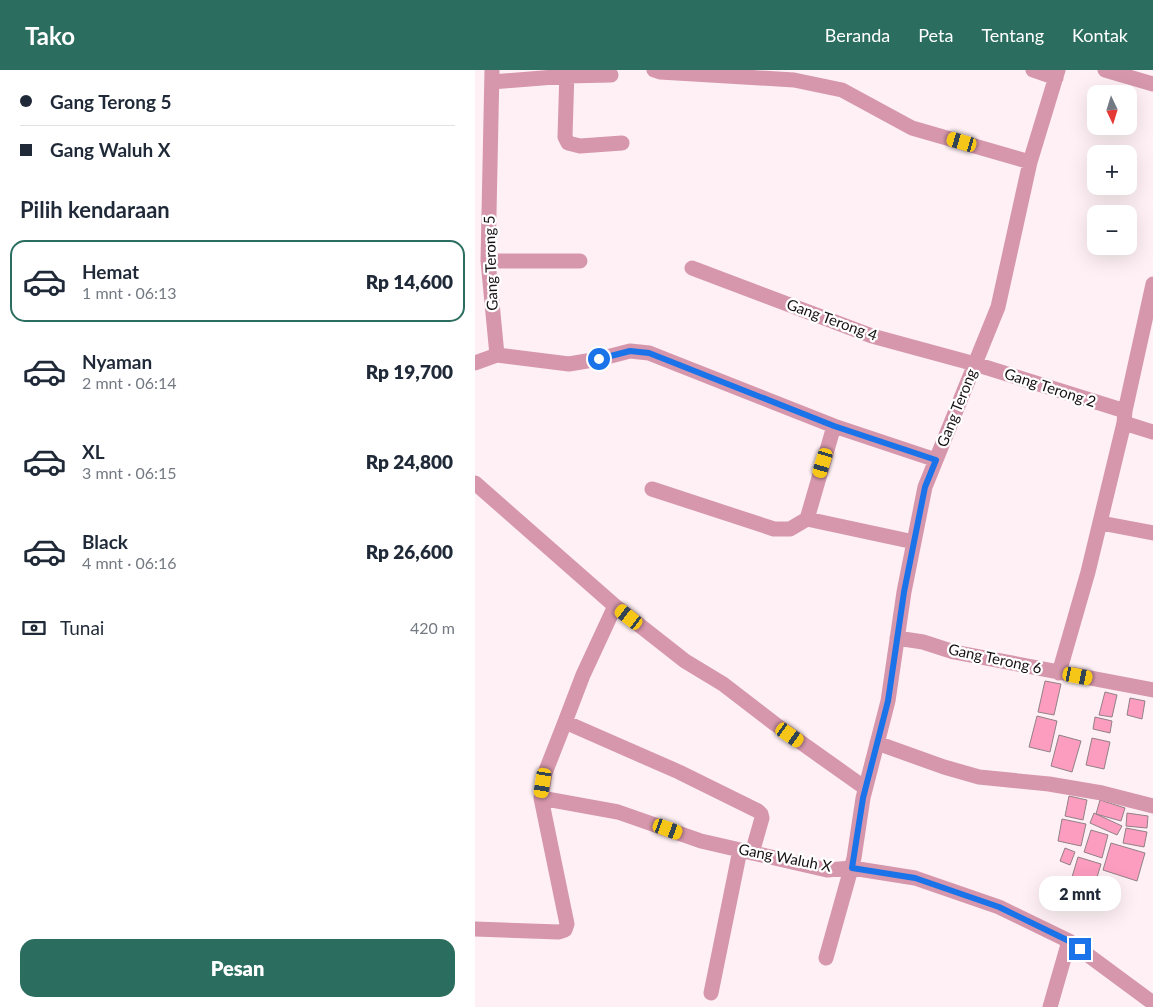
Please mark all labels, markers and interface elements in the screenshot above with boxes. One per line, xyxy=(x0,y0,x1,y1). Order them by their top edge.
text: Tako xyxy=(25,21,75,50)
text: Beranda xyxy=(825,24,890,46)
text: Peta xyxy=(918,24,953,46)
text: Tentang xyxy=(981,24,1044,46)
text: Kontak xyxy=(1072,24,1128,46)
north arrow xyxy=(1087,85,1137,135)
map controls xyxy=(1087,85,1137,255)
text: Gang Terong 5 xyxy=(50,90,172,113)
car xyxy=(945,131,978,153)
text: Gang Waluh X xyxy=(50,138,171,161)
button: + xyxy=(1087,145,1137,195)
text: Pilih kendaraan xyxy=(20,196,170,223)
button: − xyxy=(1087,205,1137,255)
street label: Gang Terong 5 xyxy=(479,215,501,311)
icon: car xyxy=(22,259,67,304)
text: Hemat xyxy=(82,260,139,283)
text: Rp 14,600 xyxy=(366,270,453,293)
text: 1 mnt · 06:13 xyxy=(82,283,177,302)
street label: Gang Terong 4 xyxy=(785,294,880,344)
route start xyxy=(588,348,610,370)
icon: car xyxy=(22,349,67,394)
text: Nyaman xyxy=(82,350,152,373)
text: Rp 19,700 xyxy=(366,360,453,383)
street label: Gang Terong 2 xyxy=(1002,364,1098,410)
street label: Gang Terong xyxy=(932,366,980,449)
text: 2 mnt · 06:14 xyxy=(82,373,177,392)
icon: car xyxy=(22,439,67,484)
text: XL xyxy=(82,440,105,463)
car xyxy=(811,446,834,480)
text: Rp 24,800 xyxy=(366,450,453,473)
text: 3 mnt · 06:15 xyxy=(82,463,177,482)
icon: car xyxy=(22,529,67,574)
text: Black xyxy=(82,530,128,553)
text: Rp 26,600 xyxy=(366,540,453,563)
text: 4 mnt · 06:16 xyxy=(82,553,177,572)
car xyxy=(612,602,645,632)
icon: cash xyxy=(20,614,48,642)
text: Tunai xyxy=(60,616,104,639)
text: 420 m xyxy=(410,618,455,637)
street label: Gang Terong 6 xyxy=(947,639,1044,677)
car xyxy=(1061,666,1094,686)
car xyxy=(773,720,806,750)
car xyxy=(533,767,552,799)
car xyxy=(651,817,684,841)
street label: Gang Waluh X xyxy=(737,839,833,875)
callout: 2 mnt xyxy=(1039,876,1121,912)
text: 2 mnt xyxy=(1059,884,1101,903)
route end xyxy=(1069,938,1091,960)
button: Pesan xyxy=(20,939,455,997)

